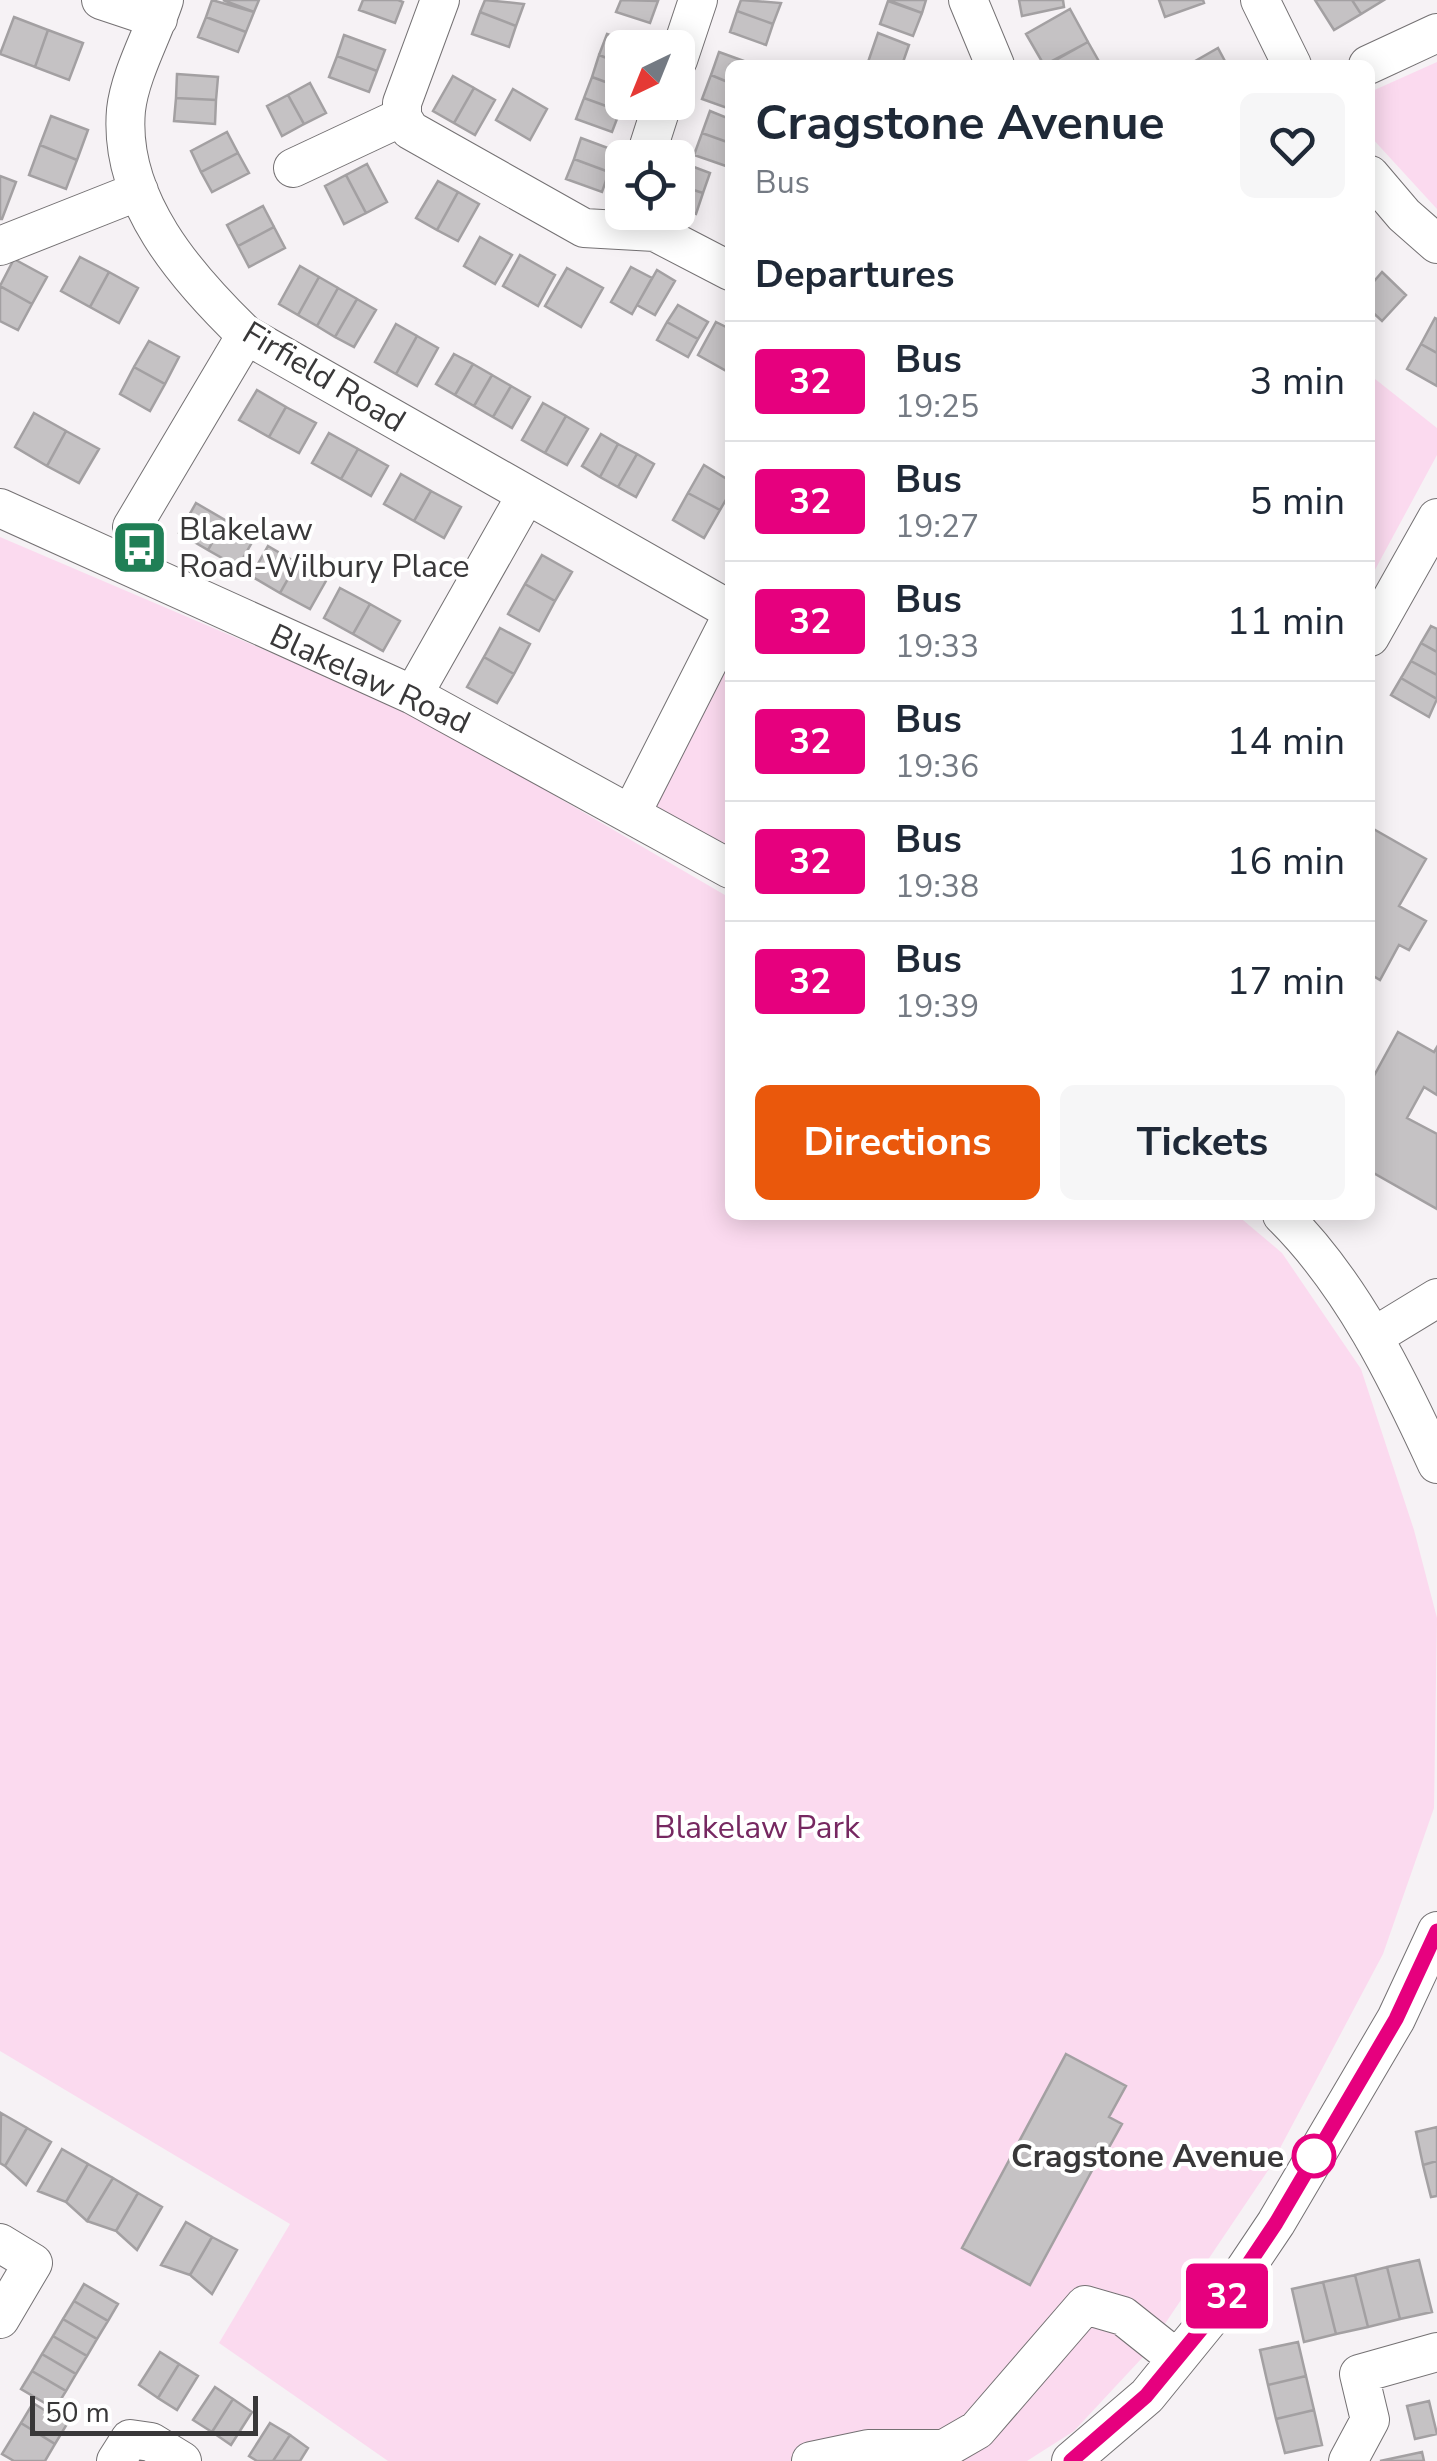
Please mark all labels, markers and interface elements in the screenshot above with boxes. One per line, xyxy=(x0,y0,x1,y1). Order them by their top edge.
north arrow xyxy=(605,30,695,120)
map controls xyxy=(605,30,695,230)
text: Cragstone Avenue xyxy=(755,90,1165,156)
button: heart xyxy=(1240,93,1345,198)
button: locate xyxy=(605,140,695,230)
text: Bus xyxy=(755,161,810,204)
text: Departures xyxy=(755,249,954,300)
street label: Firfield Road xyxy=(235,311,413,443)
text: Bus xyxy=(895,334,962,385)
text: 3 min xyxy=(1250,356,1345,407)
text: 32 xyxy=(789,358,831,405)
text: 19:25 xyxy=(895,385,979,428)
text: Bus xyxy=(895,454,962,505)
text: 5 min xyxy=(1250,476,1345,527)
text: 32 xyxy=(789,478,831,525)
text: 19:27 xyxy=(895,505,979,548)
place label: Blakelaw Road-Wilbury Place xyxy=(179,508,470,588)
bus stop icon: Blakelaw Road-Wilbury Place xyxy=(110,517,170,577)
text: Bus xyxy=(895,574,962,625)
text: 11 min xyxy=(1227,596,1345,647)
text: 32 xyxy=(789,598,831,645)
street label: Blakelaw Road xyxy=(263,614,477,744)
text: 19:33 xyxy=(895,625,979,668)
text: Bus xyxy=(895,694,962,745)
text: 14 min xyxy=(1227,716,1345,767)
text: 32 xyxy=(789,718,831,765)
text: 19:36 xyxy=(895,745,979,788)
text: Bus xyxy=(895,814,962,865)
text: 16 min xyxy=(1227,836,1345,887)
text: 32 xyxy=(789,838,831,885)
text: 19:38 xyxy=(895,865,979,908)
text: Bus xyxy=(895,934,962,985)
text: 17 min xyxy=(1227,956,1345,1007)
text: 32 xyxy=(789,958,831,1005)
text: 19:39 xyxy=(895,985,979,1028)
button: Directions xyxy=(755,1085,1040,1200)
button: Tickets xyxy=(1060,1085,1345,1200)
park label: Blakelaw Park xyxy=(654,1806,861,1849)
place label: Cragstone Avenue xyxy=(1011,2135,1284,2178)
marker: Cragstone Avenue xyxy=(1293,2135,1335,2177)
line badge: 32 xyxy=(1182,2264,1272,2328)
text: 32 xyxy=(1206,2273,1248,2320)
scale bar xyxy=(30,2391,258,2436)
text: 50 m xyxy=(45,2394,110,2432)

